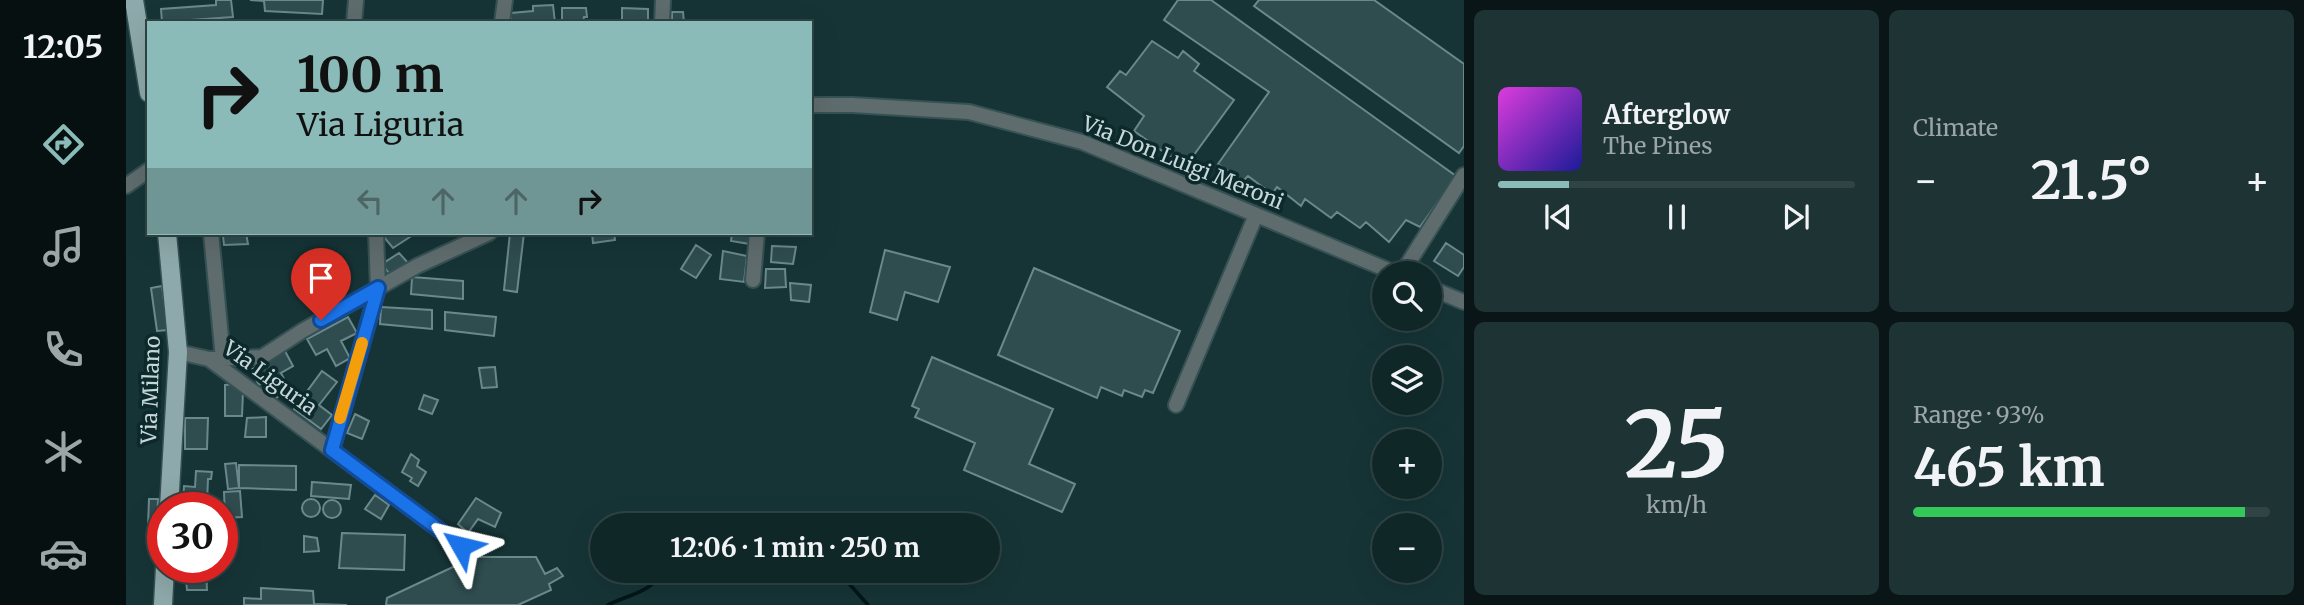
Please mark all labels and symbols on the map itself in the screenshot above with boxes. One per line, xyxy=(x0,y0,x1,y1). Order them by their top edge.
street label: Via Don Luigi Meroni xyxy=(1078,109,1288,215)
pin xyxy=(291,248,351,320)
street label: Via Liguria xyxy=(217,334,323,421)
street label: Via Milano xyxy=(135,335,166,446)
speed limit sign: 30 xyxy=(147,492,238,583)
position arrow xyxy=(424,509,498,583)

